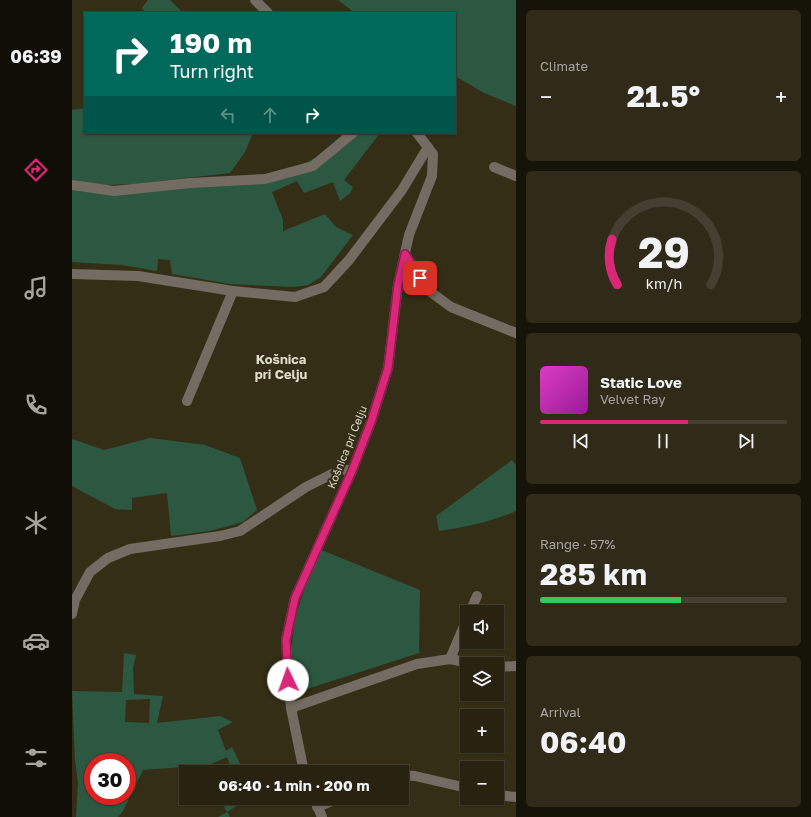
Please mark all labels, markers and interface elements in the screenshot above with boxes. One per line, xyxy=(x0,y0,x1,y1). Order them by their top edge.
text: 190 m xyxy=(170,26,252,59)
icon: right xyxy=(104,28,156,80)
text: 06:39 xyxy=(10,45,62,67)
text: Climate xyxy=(540,58,588,74)
text: Turn right xyxy=(170,60,254,82)
text: 21.5° xyxy=(627,78,700,114)
text: − xyxy=(540,83,552,110)
text: + xyxy=(775,83,787,110)
icon: left xyxy=(217,104,239,126)
icon: ahead xyxy=(259,104,281,126)
icon: right xyxy=(301,104,323,126)
icon: directions xyxy=(22,156,50,184)
text: 29 xyxy=(638,227,689,277)
pin xyxy=(403,261,437,295)
icon: arrive xyxy=(409,267,431,289)
icon: music xyxy=(22,274,50,302)
text: km/h xyxy=(645,275,682,292)
district label: Košnica pri Celju xyxy=(255,351,307,382)
text: Static Love xyxy=(600,373,682,391)
icon: phone xyxy=(22,391,50,419)
text: Velvet Ray xyxy=(600,391,665,407)
street label: Košnica pri Celju xyxy=(324,403,369,490)
icon: previous xyxy=(570,430,592,452)
icon: pause xyxy=(652,430,674,452)
icon: next xyxy=(735,430,757,452)
icon: climate xyxy=(22,509,50,537)
text: Range · 57% xyxy=(540,536,615,552)
text: 285 km xyxy=(540,556,647,592)
map controls xyxy=(460,605,504,805)
button: sound xyxy=(460,605,504,649)
icon: car xyxy=(22,627,50,655)
button: layers xyxy=(460,657,504,701)
position arrow xyxy=(267,659,309,701)
text: Arrival xyxy=(540,704,581,720)
button: + xyxy=(460,709,504,753)
text: 06:40 xyxy=(540,724,626,760)
icon: filters xyxy=(22,744,50,772)
speed limit sign: 30 xyxy=(84,753,136,805)
button: − xyxy=(460,761,504,805)
text: 06:40 · 1 min · 200 m xyxy=(218,776,370,794)

